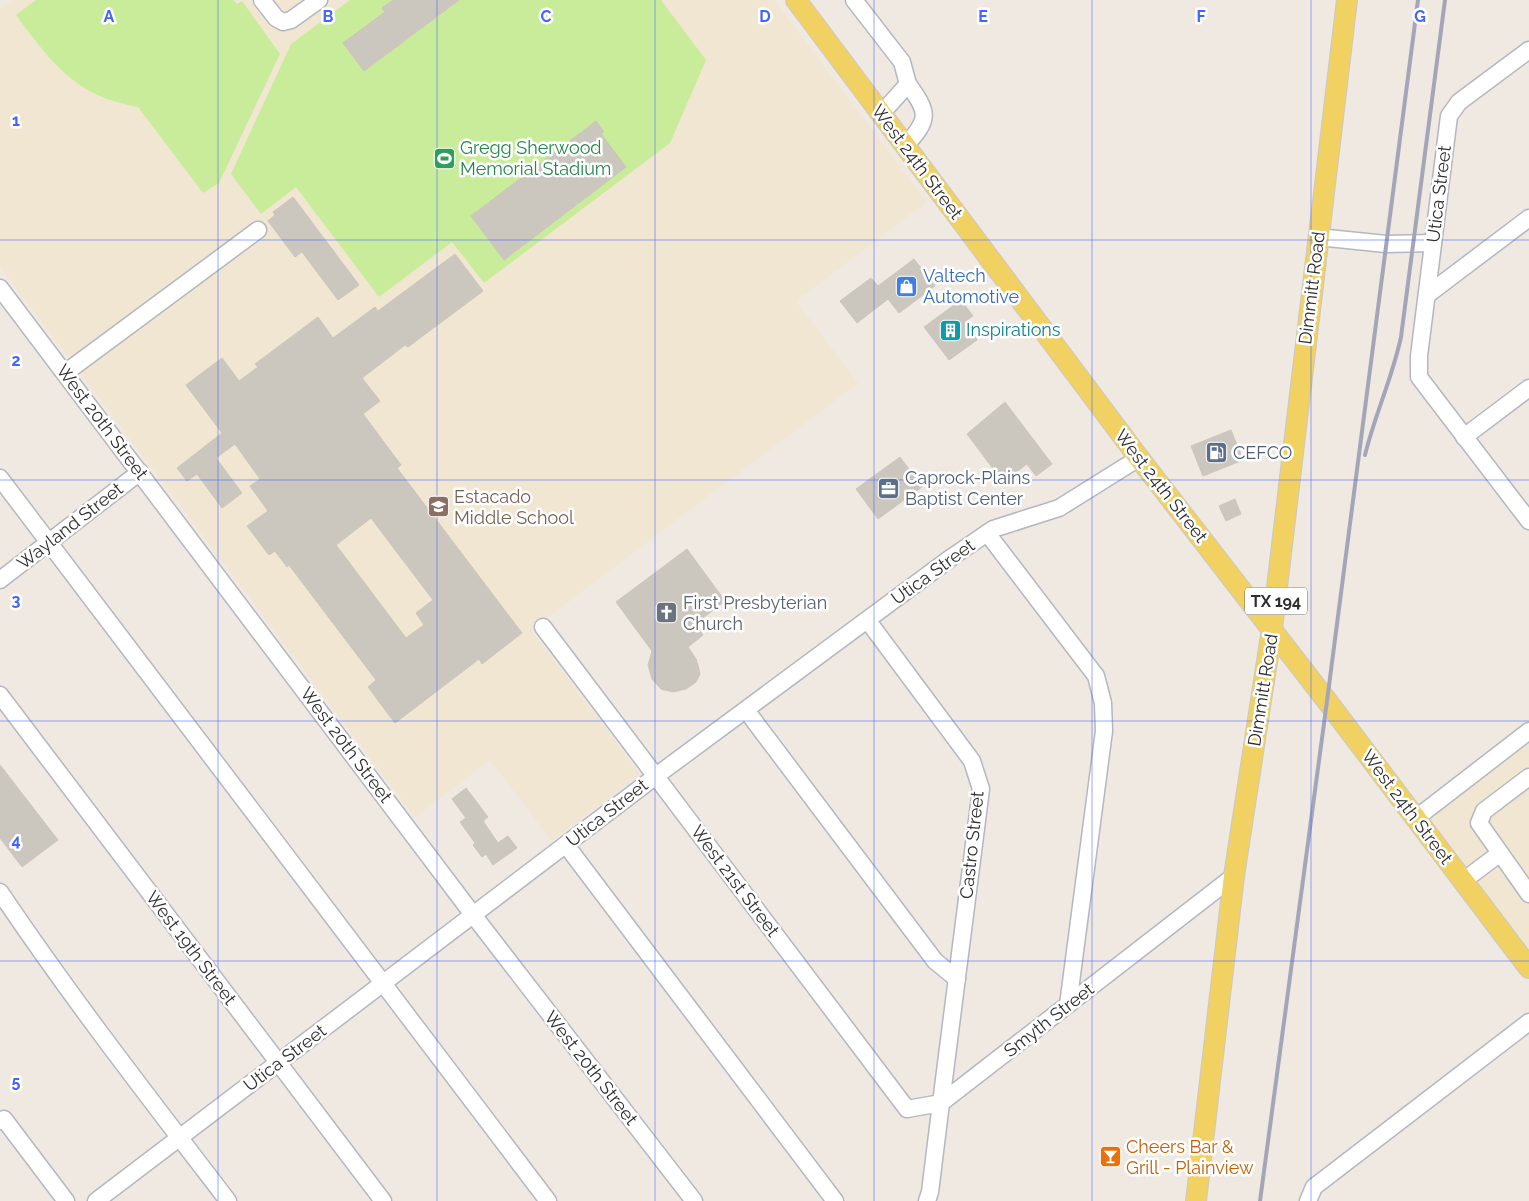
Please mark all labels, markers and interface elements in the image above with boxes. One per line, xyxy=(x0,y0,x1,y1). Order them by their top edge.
text: A xyxy=(104,7,115,26)
text: B xyxy=(323,7,334,26)
text: C xyxy=(541,7,552,26)
text: D xyxy=(759,7,771,26)
text: E xyxy=(978,7,988,26)
text: F xyxy=(1196,7,1206,26)
text: G xyxy=(1414,7,1426,26)
street label: West 24th Street xyxy=(868,100,967,223)
text: 1 xyxy=(12,111,20,130)
place label: Gregg Sherwood Memorial Stadium xyxy=(460,137,611,179)
street label: Utica Street xyxy=(1422,144,1455,244)
sports icon: Gregg Sherwood Memorial Stadium xyxy=(432,146,456,170)
street label: Dimmitt Road xyxy=(1294,230,1329,346)
place label: Valtech Automotive xyxy=(923,265,1020,307)
shop icon: Valtech Automotive xyxy=(895,274,919,298)
building icon: Inspirations xyxy=(938,318,962,342)
place label: Inspirations xyxy=(966,319,1061,340)
text: 2 xyxy=(11,351,21,370)
street label: West 20th Street xyxy=(52,360,153,483)
street label: West 24th Street xyxy=(1111,425,1212,546)
fuel station icon: CEFCO xyxy=(1205,441,1229,465)
place label: CEFCO xyxy=(1233,442,1292,463)
place label: Caprock-Plains Baptist Center xyxy=(905,467,1031,509)
office icon: Caprock-Plains Baptist Center xyxy=(877,476,901,500)
street label: Wayland Street xyxy=(13,478,127,573)
place label: Estacado Middle School xyxy=(454,486,574,528)
school or university icon: Estacado Middle School xyxy=(426,495,450,519)
street label: Utica Street xyxy=(887,534,978,609)
road number: TX 194 xyxy=(1245,588,1307,614)
text: 3 xyxy=(12,591,21,610)
place label: First Presbyterian Church xyxy=(683,592,827,634)
church icon: First Presbyterian Church xyxy=(655,601,679,625)
street label: Dimmitt Road xyxy=(1243,632,1282,748)
street label: West 20th Street xyxy=(296,683,397,806)
street label: West 24th Street xyxy=(1358,745,1457,868)
street label: Utica Street xyxy=(562,774,652,851)
street label: Castro Street xyxy=(955,790,988,900)
street label: West 21st Street xyxy=(687,821,784,940)
text: 4 xyxy=(11,831,21,850)
street label: West 19th Street xyxy=(142,887,241,1009)
street label: Smyth Street xyxy=(1000,978,1098,1061)
street label: West 20th Street xyxy=(540,1006,642,1129)
street label: Utica Street xyxy=(239,1020,330,1095)
text: 5 xyxy=(12,1072,21,1091)
place label: Cheers Bar & Grill - Plainview xyxy=(1126,1136,1254,1178)
bar icon: Cheers Bar & Grill - Plainview xyxy=(1098,1145,1122,1169)

